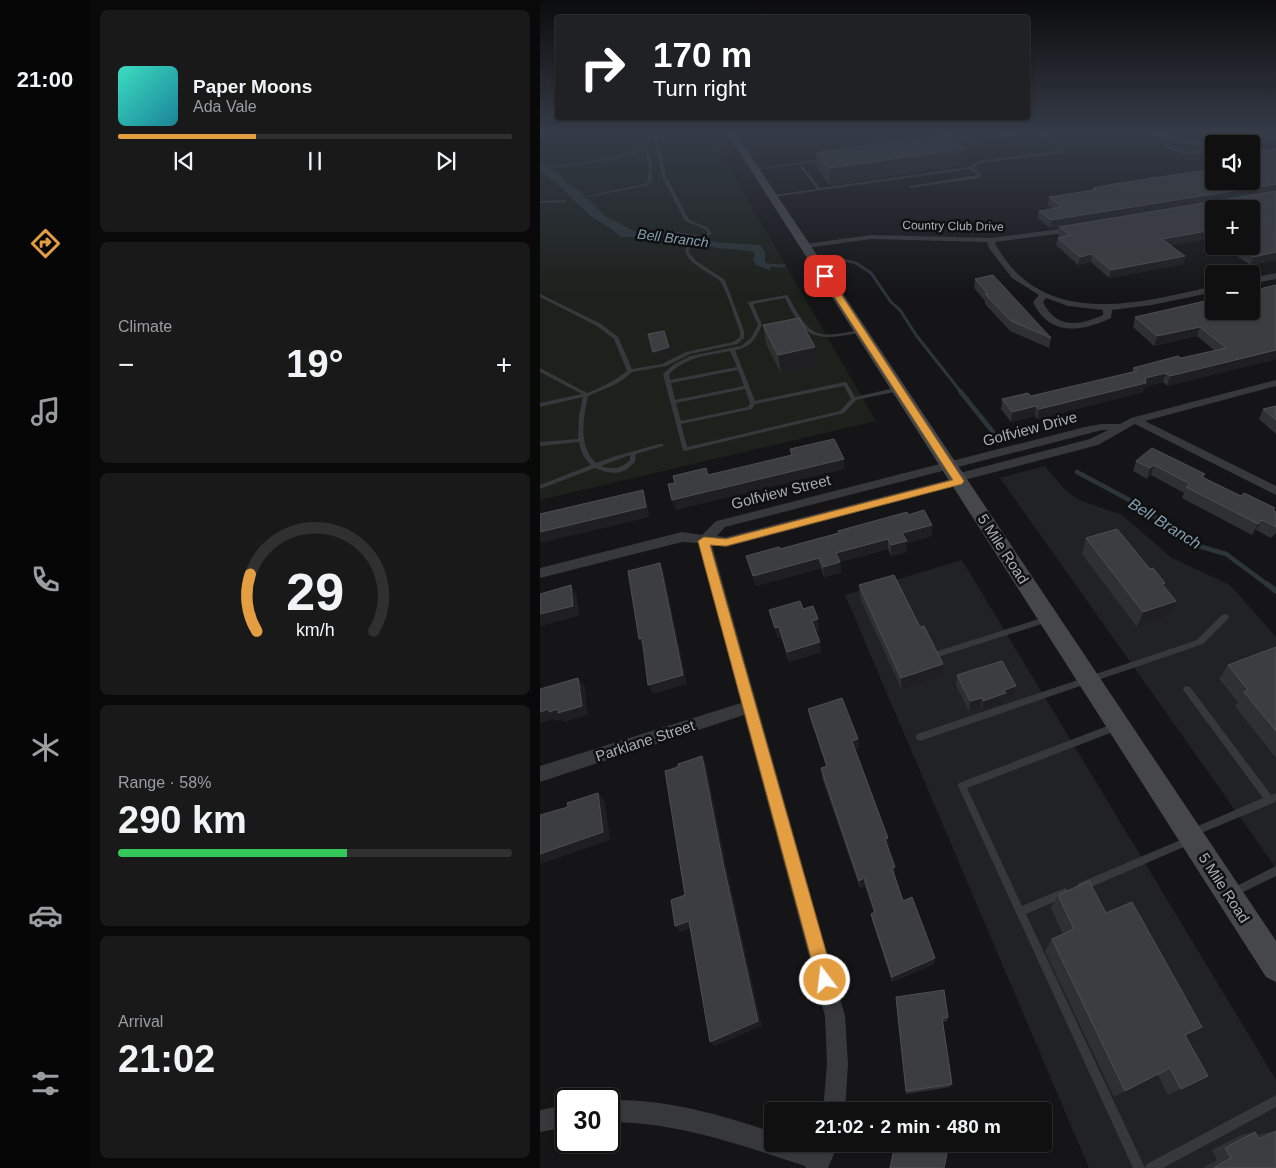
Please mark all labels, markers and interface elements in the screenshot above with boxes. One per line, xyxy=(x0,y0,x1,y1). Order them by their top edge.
icon: right xyxy=(570,35,635,100)
text: 170 m xyxy=(653,35,752,74)
text: 21:00 xyxy=(17,67,73,92)
text: Paper Moons xyxy=(193,76,312,97)
text: Turn right xyxy=(653,76,746,101)
text: Ada Vale xyxy=(193,98,257,115)
map controls xyxy=(1205,135,1260,320)
button: sound xyxy=(1205,135,1260,190)
icon: previous xyxy=(170,147,198,175)
icon: pause xyxy=(301,147,329,175)
icon: next xyxy=(432,147,460,175)
button: + xyxy=(1205,200,1260,255)
street label: Country Club Drive xyxy=(902,218,1004,234)
icon: directions xyxy=(28,226,63,261)
water label: Bell Branch xyxy=(636,226,710,250)
pin xyxy=(804,255,846,297)
icon: arrive xyxy=(811,262,839,290)
button: − xyxy=(1205,265,1260,320)
text: Climate xyxy=(118,318,172,335)
text: 19° xyxy=(286,343,344,385)
text: − xyxy=(118,349,134,380)
text: + xyxy=(496,349,512,380)
icon: music xyxy=(28,394,63,429)
street label: Golfview Drive xyxy=(981,408,1079,449)
street label: Golfview Street xyxy=(729,471,833,512)
water label: Bell Branch xyxy=(1126,495,1204,552)
street label: 5 Mile Road xyxy=(974,511,1032,587)
icon: phone xyxy=(28,562,63,597)
text: 29 xyxy=(286,563,344,621)
text: km/h xyxy=(296,620,334,640)
street label: Parklane Street xyxy=(593,716,697,765)
icon: climate xyxy=(28,730,63,765)
text: Range · 58% xyxy=(118,774,211,791)
text: 290 km xyxy=(118,799,247,841)
street label: 5 Mile Road xyxy=(1195,850,1253,926)
icon: car xyxy=(28,898,63,933)
position arrow xyxy=(798,953,850,1005)
text: Arrival xyxy=(118,1013,163,1030)
text: 21:02 xyxy=(118,1038,215,1080)
icon: filters xyxy=(28,1066,63,1101)
speed limit sign: 30 xyxy=(555,1088,620,1153)
text: 21:02 · 2 min · 480 m xyxy=(815,1116,1001,1137)

